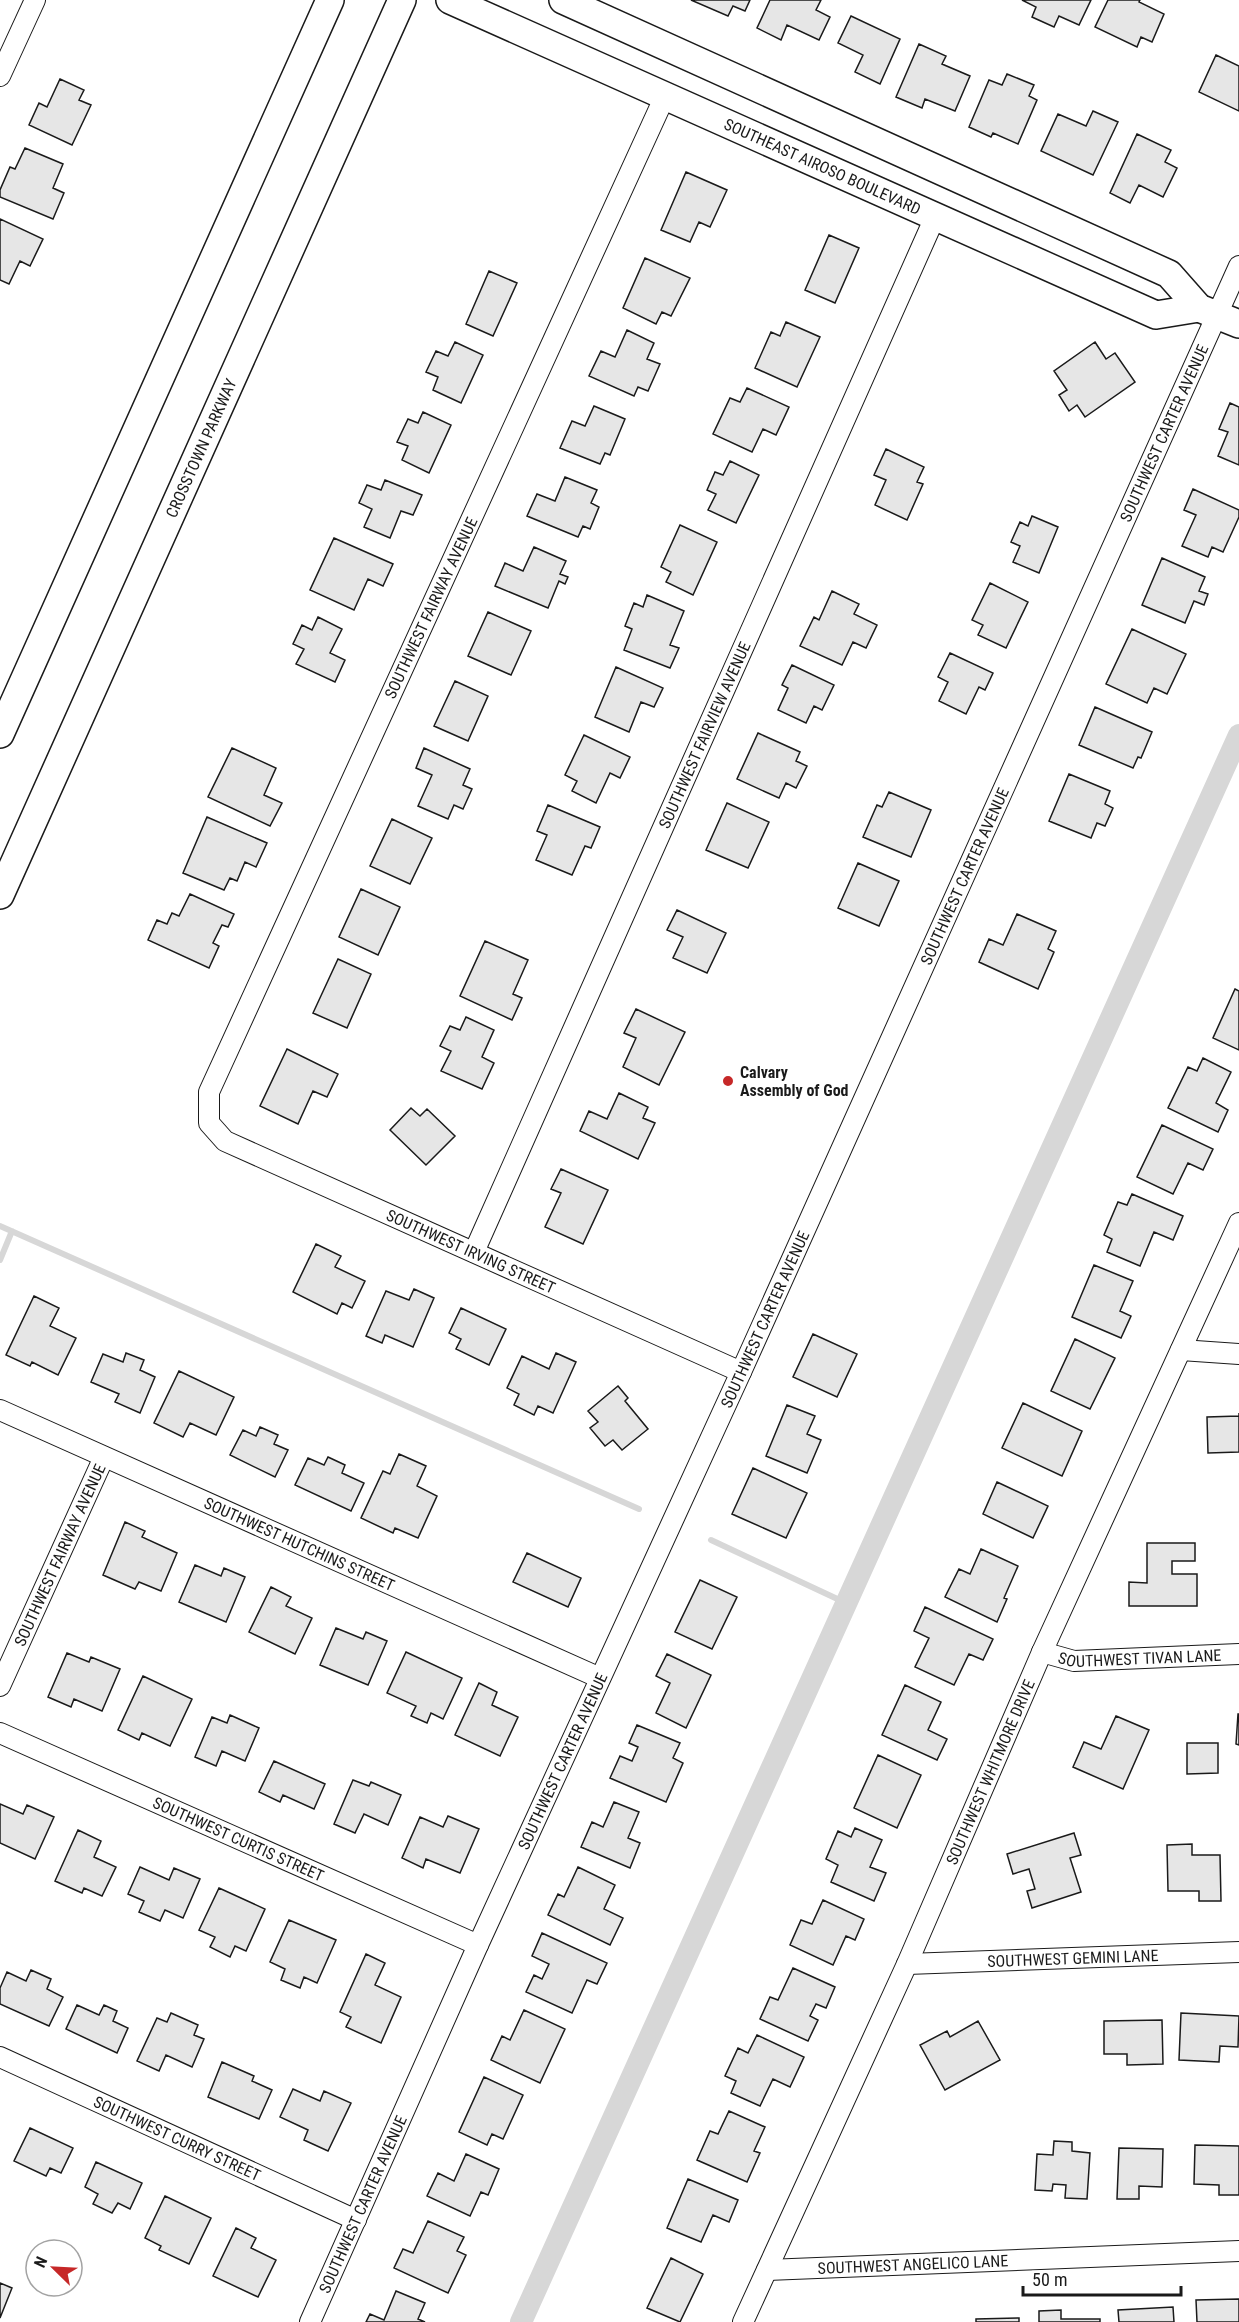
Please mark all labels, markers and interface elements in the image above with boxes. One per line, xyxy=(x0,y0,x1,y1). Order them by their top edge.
street label: SOUTHEAST AIROSO BOULEVARD xyxy=(721,114,924,218)
street label: SOUTHWEST CARTER AVENUE xyxy=(1116,341,1212,525)
street label: CROSSTOWN PARKWAY xyxy=(161,375,240,520)
street label: SOUTHWEST FAIRWAY AVENUE xyxy=(381,514,481,702)
street label: SOUTHWEST FAIRVIEW AVENUE xyxy=(654,639,754,831)
street label: SOUTHWEST CARTER AVENUE xyxy=(916,785,1012,968)
place label: Calvary Assembly of God xyxy=(740,1063,849,1100)
marker: Calvary Assembly of God xyxy=(721,1074,735,1088)
street label: SOUTHWEST IRVING STREET xyxy=(384,1205,558,1297)
street label: SOUTHWEST CARTER AVENUE xyxy=(716,1228,813,1411)
street label: SOUTHWEST FAIRWAY AVENUE xyxy=(10,1461,109,1649)
street label: SOUTHWEST HUTCHINS STREET xyxy=(201,1493,398,1595)
street label: SOUTHWEST TIVAN LANE xyxy=(1056,1645,1222,1671)
street label: SOUTHWEST CARTER AVENUE xyxy=(514,1670,611,1853)
street label: SOUTHWEST WHITMORE DRIVE xyxy=(942,1676,1039,1867)
street label: SOUTHWEST CURTIS STREET xyxy=(150,1793,327,1885)
street label: SOUTHWEST GEMINI LANE xyxy=(987,1945,1159,1971)
street label: SOUTHWEST CURRY STREET xyxy=(91,2092,264,2185)
street label: SOUTHWEST CARTER AVENUE xyxy=(315,2112,410,2296)
north arrow xyxy=(24,2238,84,2298)
street label: SOUTHWEST ANGELICO LANE xyxy=(817,2251,1009,2277)
text: N xyxy=(30,2254,51,2270)
scale bar xyxy=(1023,2259,1180,2297)
text: 50 m xyxy=(1032,2269,1067,2290)

